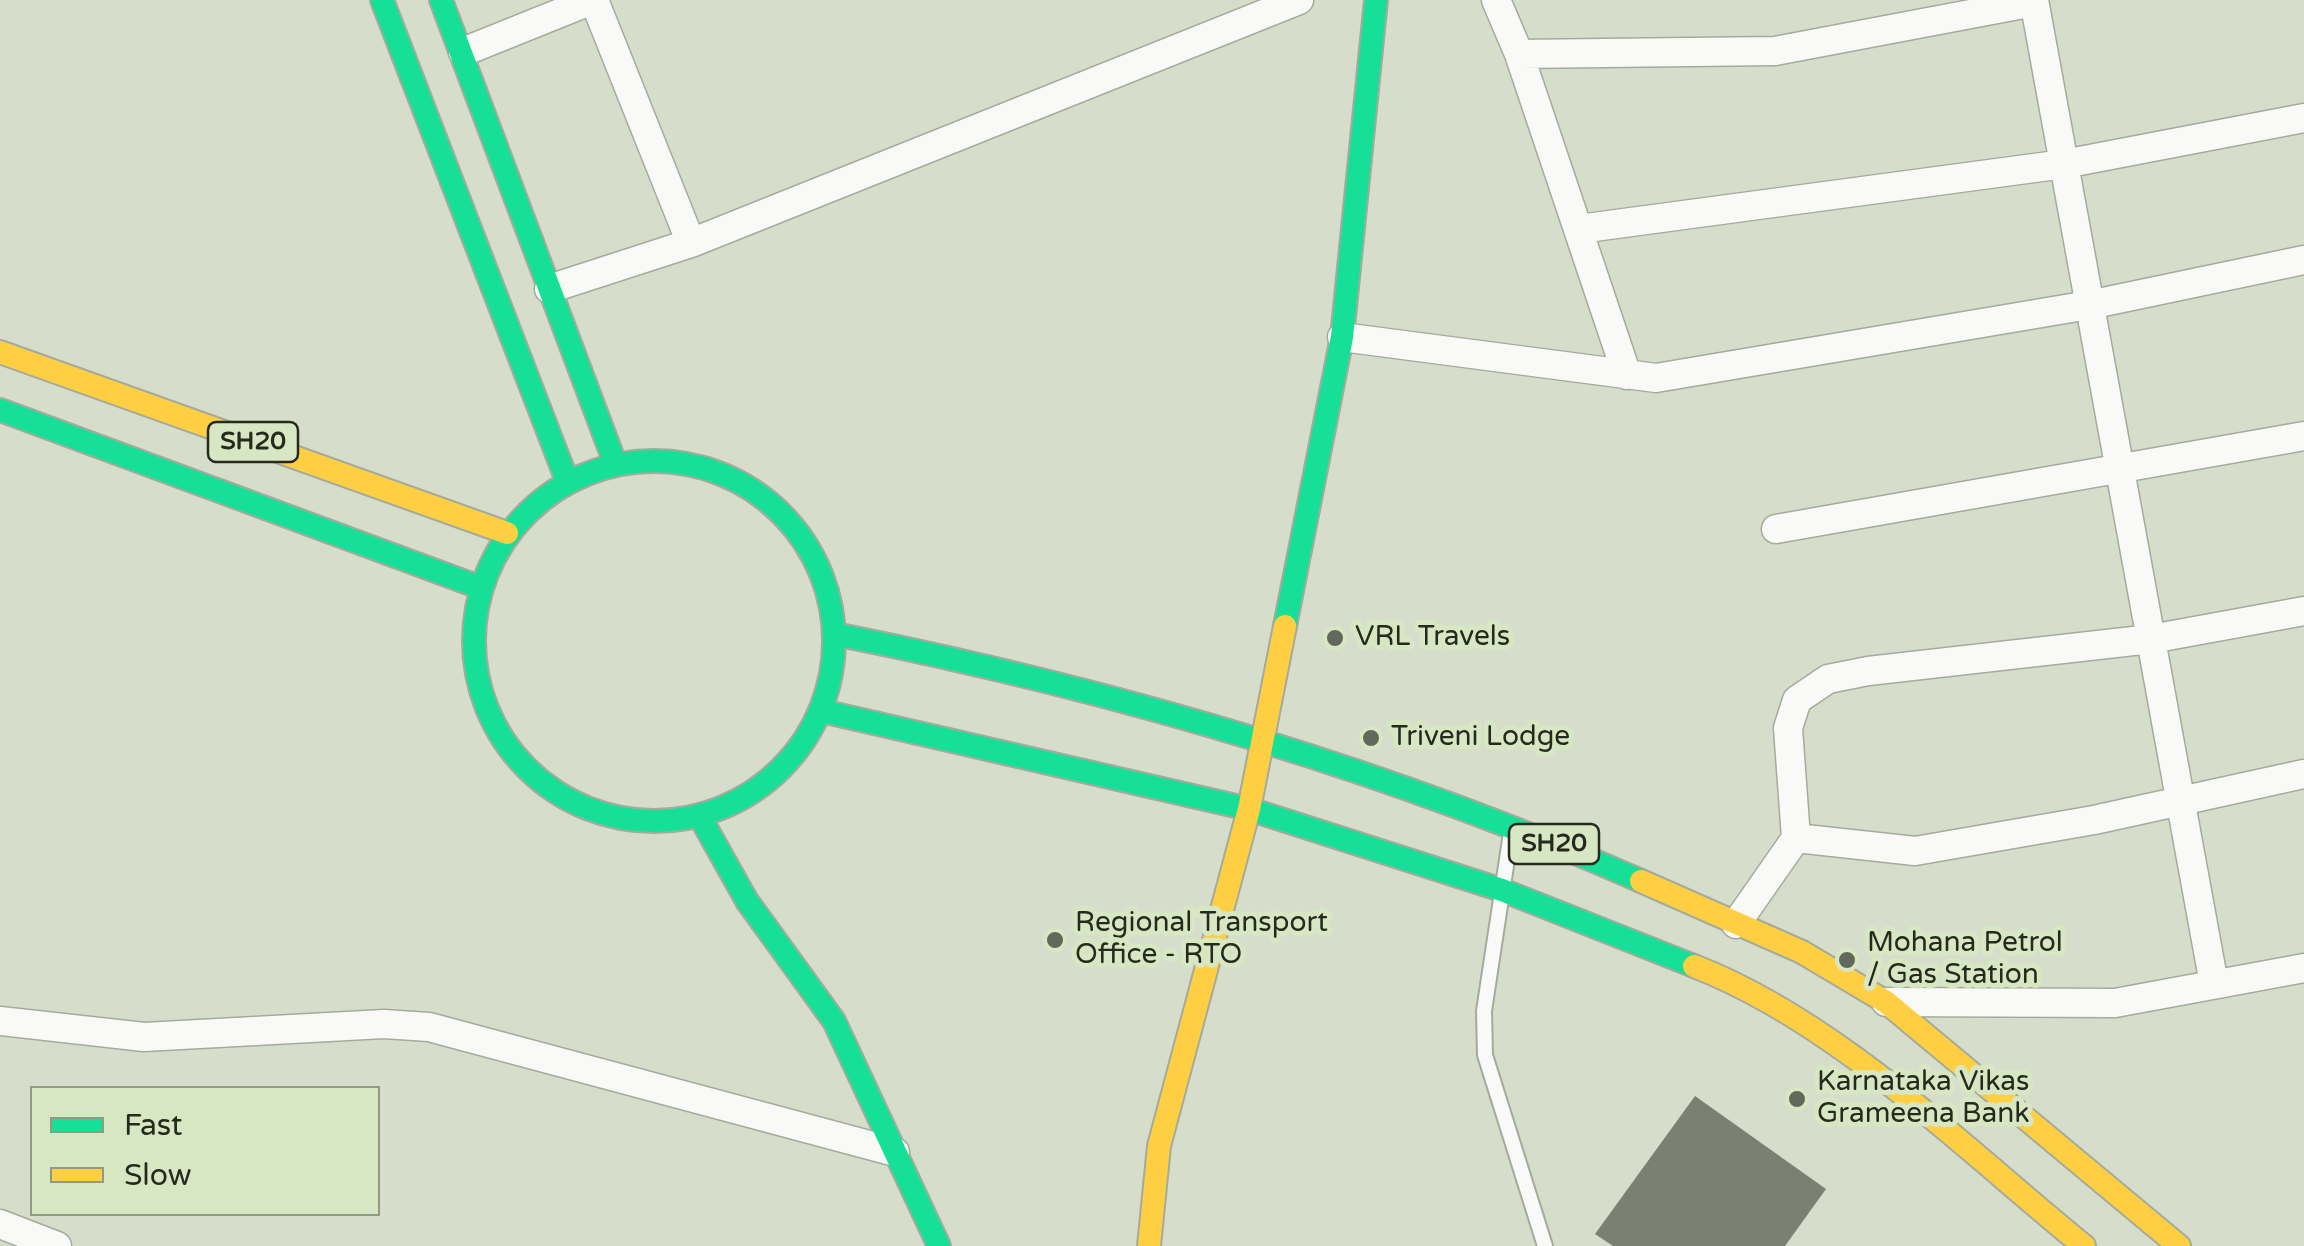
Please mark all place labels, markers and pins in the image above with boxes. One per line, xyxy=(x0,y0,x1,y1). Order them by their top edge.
place label: VRL Travels xyxy=(1355,621,1510,655)
marker: VRL Travels xyxy=(1324,627,1346,649)
place label: Triveni Lodge xyxy=(1391,721,1570,755)
marker: Triveni Lodge xyxy=(1360,727,1382,749)
place label: Regional Transport Office - RTO xyxy=(1075,907,1328,973)
place label: Mohana Petrol / Gas Station xyxy=(1867,927,2063,993)
marker: Regional Transport Office - RTO xyxy=(1044,929,1066,951)
marker: Mohana Petrol / Gas Station xyxy=(1836,949,1858,971)
place label: Karnataka Vikas Grameena Bank xyxy=(1817,1066,2030,1132)
marker: Karnataka Vikas Grameena Bank xyxy=(1786,1088,1808,1110)

